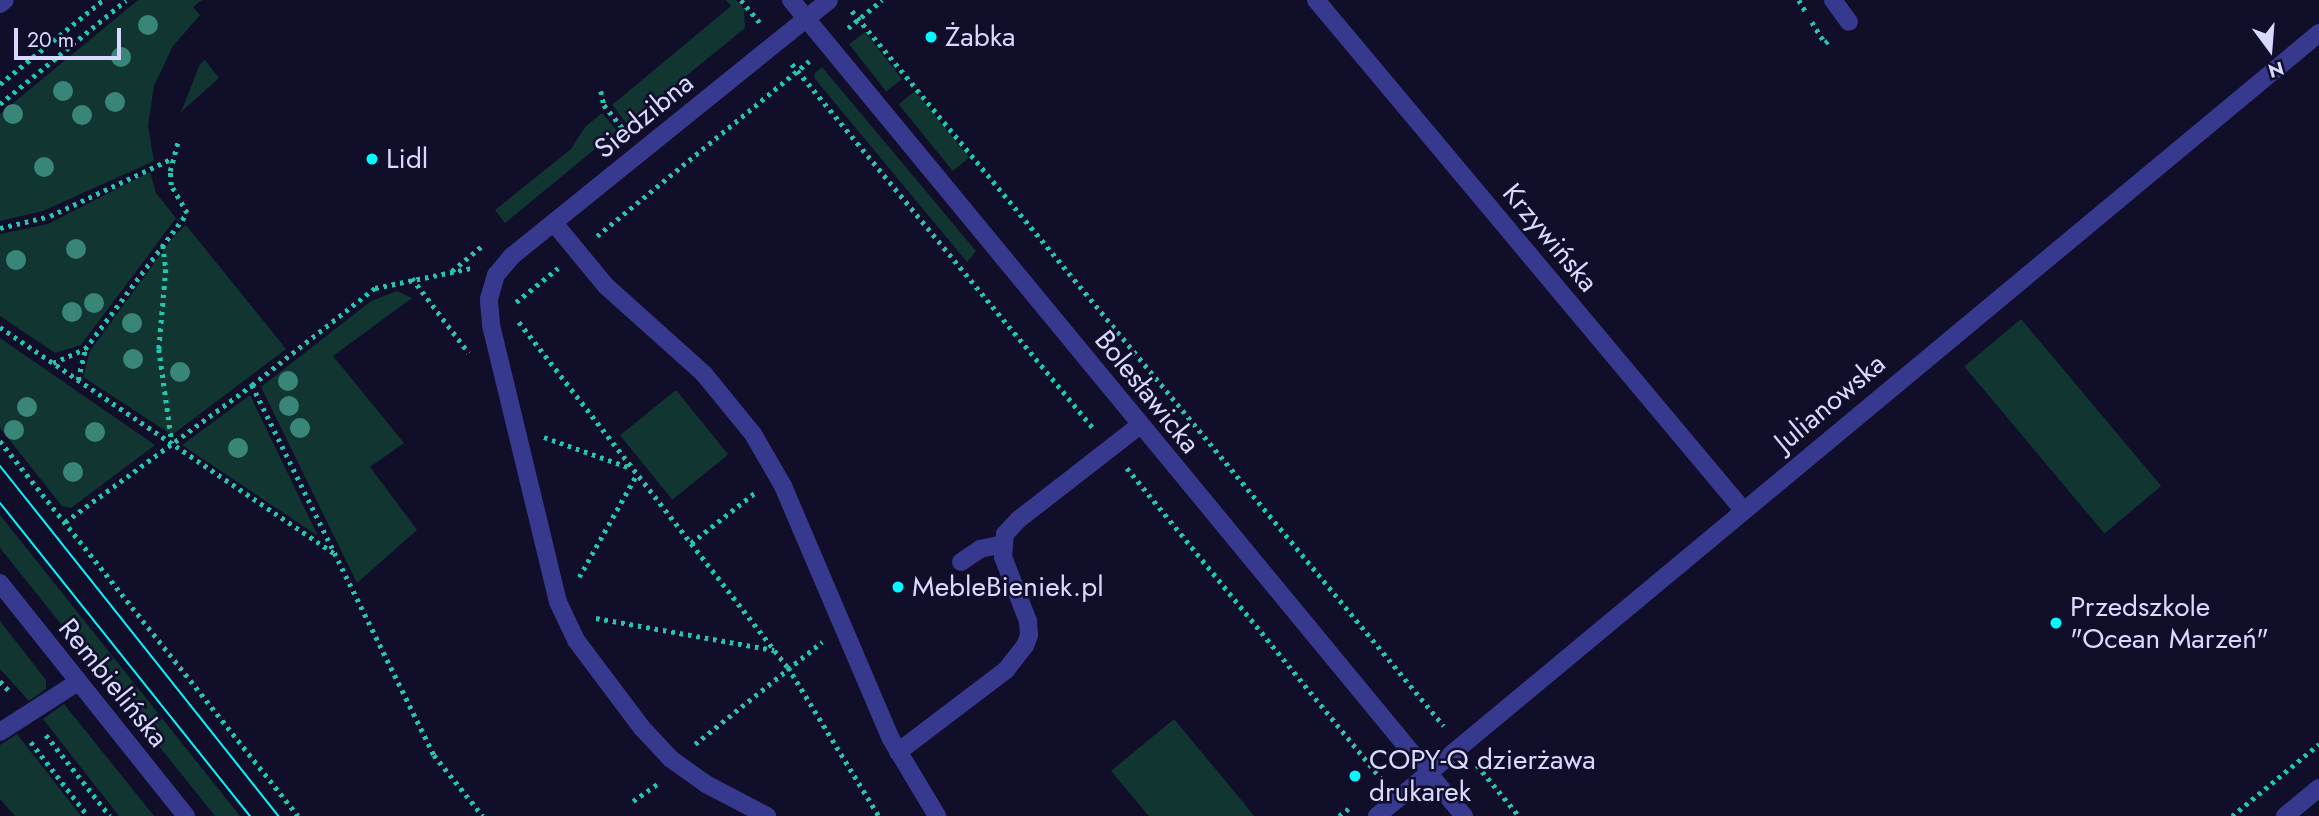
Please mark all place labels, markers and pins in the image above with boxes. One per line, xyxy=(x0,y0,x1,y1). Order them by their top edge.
place label: Żabka xyxy=(945,20,1015,54)
marker: Żabka xyxy=(923,29,939,45)
place label: Lidl xyxy=(386,142,428,176)
marker: Lidl xyxy=(364,151,380,167)
place label: MebleBieniek.pl xyxy=(912,570,1104,604)
marker: MebleBieniek.pl xyxy=(890,579,906,595)
place label: Przedszkole "Ocean Marzeń" xyxy=(2070,590,2269,656)
marker: Przedszkole "Ocean Marzeń" xyxy=(2048,615,2064,631)
place label: COPY-Q dzierżawa drukarek xyxy=(1369,743,1596,809)
marker: COPY-Q dzierżawa drukarek xyxy=(1347,768,1363,784)

